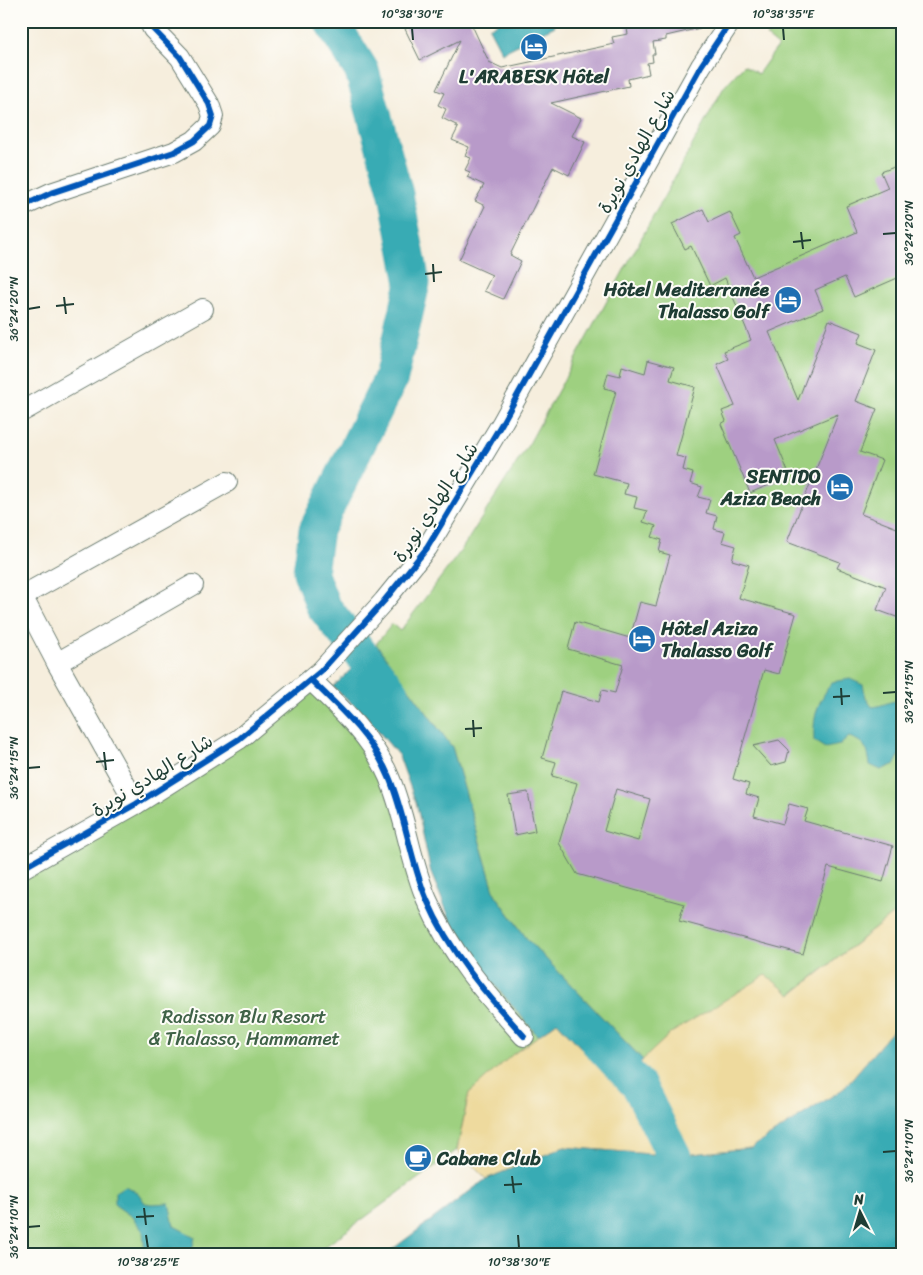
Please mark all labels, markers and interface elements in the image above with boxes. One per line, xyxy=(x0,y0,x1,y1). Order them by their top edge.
text: 10°38'30"E xyxy=(381,3,444,25)
text: 10°38'35"E xyxy=(752,3,815,25)
hotel icon: L'ARABESK Hôtel xyxy=(519,32,549,62)
place label: L'ARABESK Hôtel xyxy=(459,60,611,93)
street label: شارع الهادي نويرة xyxy=(588,83,684,220)
text: 36°24'20"N xyxy=(898,200,920,266)
place label: Hôtel Mediterranée Thalasso Golf xyxy=(603,273,772,328)
text: 36°24'20"N xyxy=(3,276,25,342)
hotel icon: Hôtel Mediterranée Thalasso Golf xyxy=(773,285,803,315)
street label: شارع الهادي نويرة xyxy=(384,435,487,569)
place label: SENTIDO Aziza Beach xyxy=(720,460,821,515)
hotel icon: SENTIDO Aziza Beach xyxy=(825,472,855,502)
place label: Hôtel Aziza Thalasso Golf xyxy=(660,612,775,667)
hotel icon: Hôtel Aziza Thalasso Golf xyxy=(627,624,657,654)
text: 36°24'15"N xyxy=(898,660,920,724)
street label: شارع الهادي نويرة xyxy=(85,725,220,826)
text: 36°24'15"N xyxy=(3,736,25,800)
park label: Radisson Blu Resort & Thalasso, Hammamet xyxy=(148,1000,340,1055)
text: 36°24'10"N xyxy=(898,1119,920,1183)
place label: Cabane Club xyxy=(436,1142,541,1175)
cafe icon: Cabane Club xyxy=(403,1143,433,1173)
text: N xyxy=(852,1187,865,1213)
north arrow xyxy=(836,1188,886,1238)
text: 36°24'10"N xyxy=(3,1195,25,1259)
text: 10°38'25"E xyxy=(117,1251,180,1273)
text: 10°38'30"E xyxy=(488,1251,551,1273)

